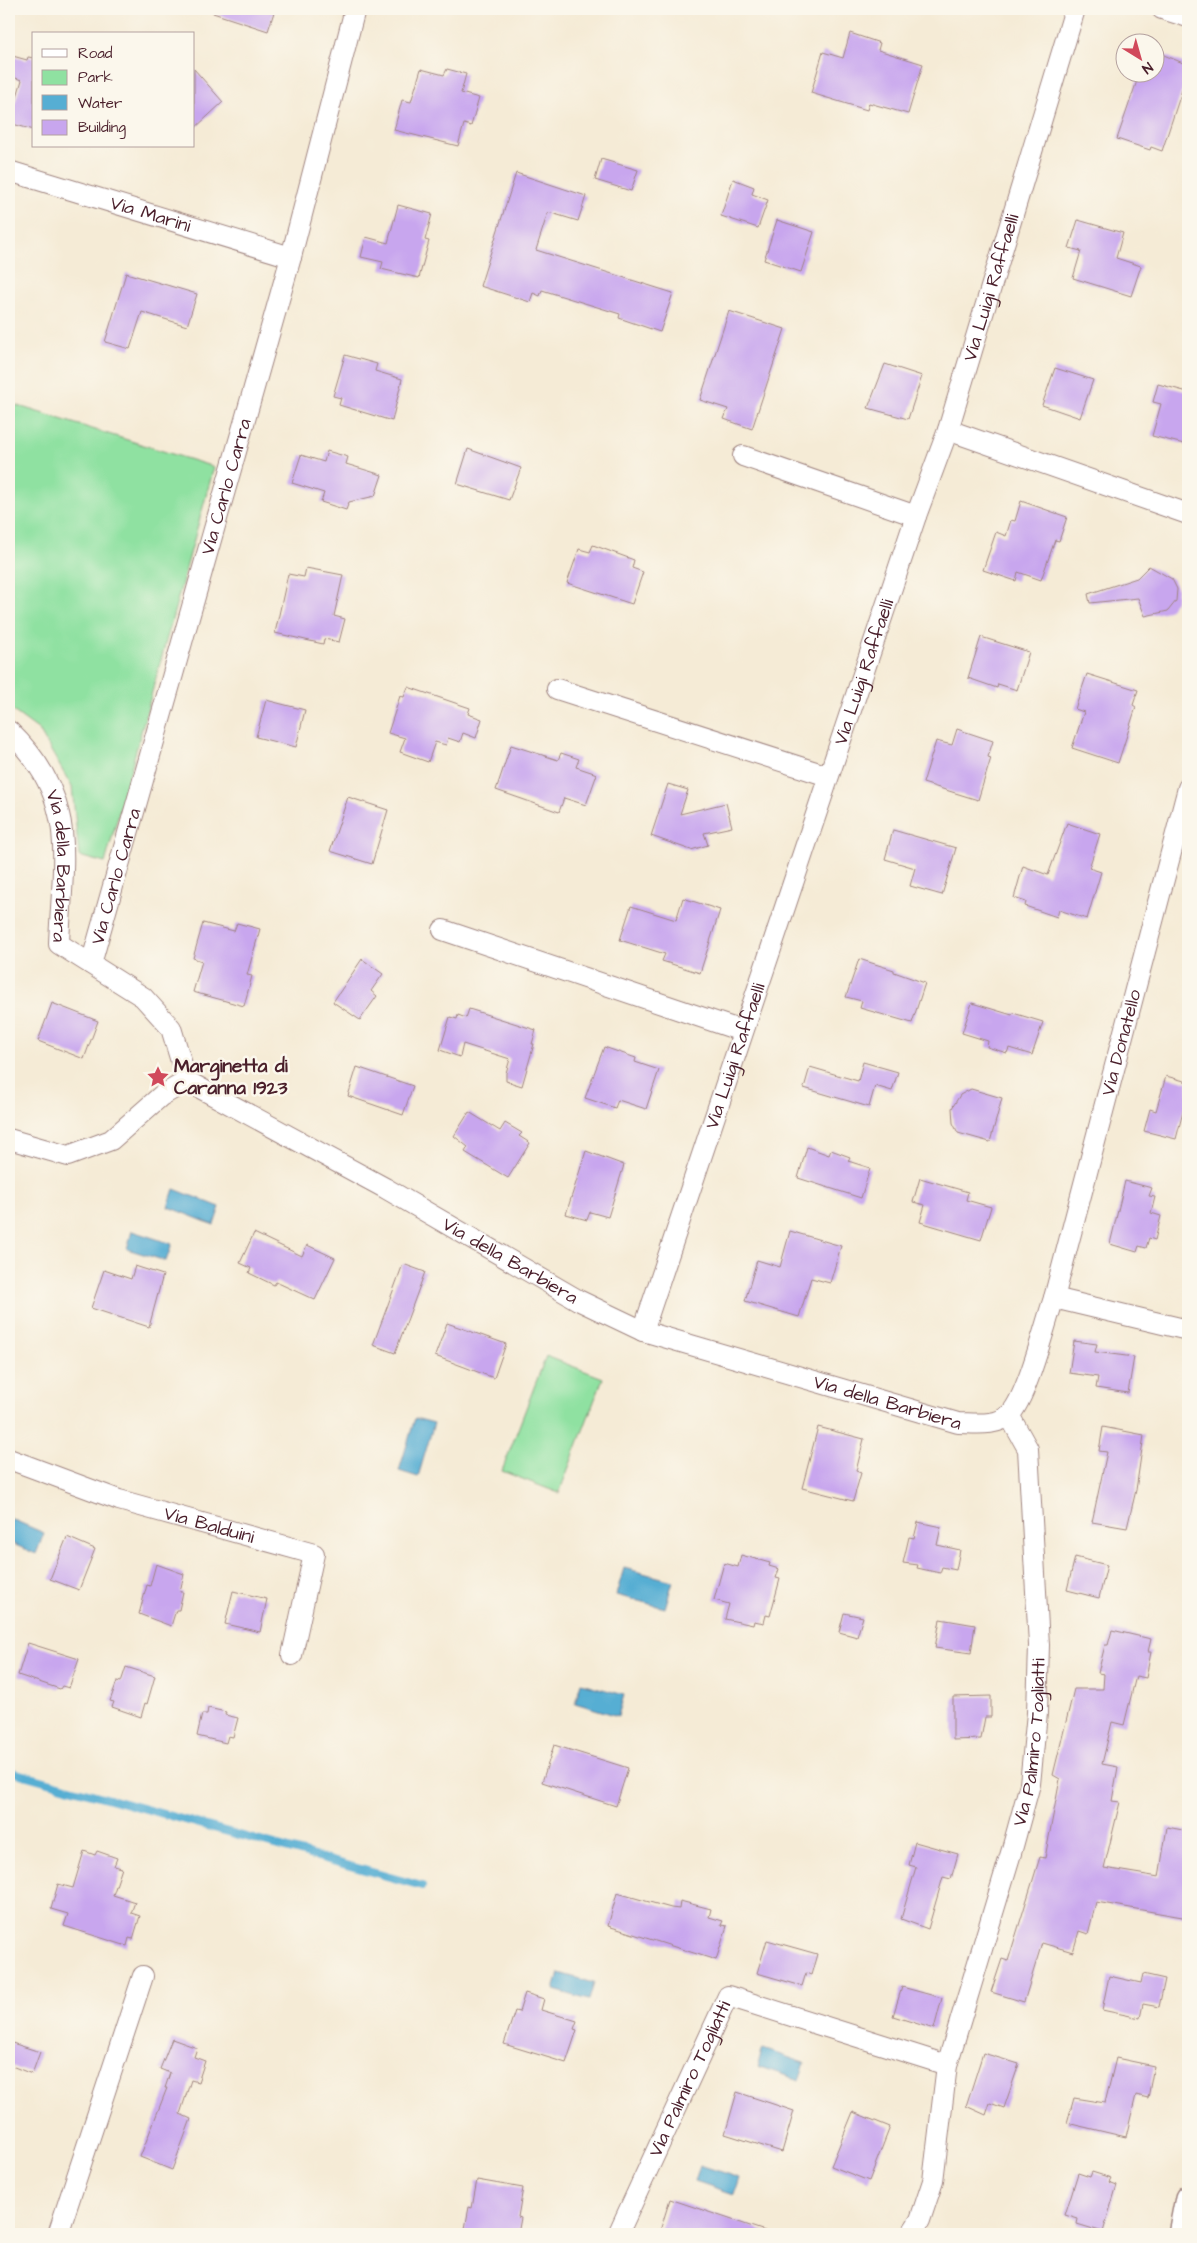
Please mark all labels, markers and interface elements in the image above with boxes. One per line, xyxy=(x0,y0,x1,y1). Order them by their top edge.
legend xyxy=(32,32,195,148)
north arrow xyxy=(1114,32,1164,82)
text: Road xyxy=(78,43,113,64)
text: N xyxy=(1138,57,1157,78)
text: Park xyxy=(78,67,113,88)
text: Water xyxy=(78,93,122,114)
text: Building xyxy=(78,117,126,139)
street label: Via Marini xyxy=(107,189,194,239)
street label: Via Luigi Raffaelli xyxy=(956,210,1026,365)
street label: Via Carlo Carra xyxy=(194,415,258,558)
street label: Via Luigi Raffaelli xyxy=(827,595,901,749)
street label: Via della Barbiera xyxy=(39,786,77,943)
street label: Via Carlo Carra xyxy=(84,805,148,948)
street label: Via Luigi Raffaelli xyxy=(698,979,772,1133)
street label: Via Donatello xyxy=(1094,986,1148,1099)
place label: Marginetta di Caranna 1923 xyxy=(174,1053,288,1102)
place icon: Marginetta di Caranna 1923 xyxy=(145,1064,171,1090)
street label: Via della Barbiera xyxy=(437,1211,584,1311)
street label: Via della Barbiera xyxy=(810,1368,965,1437)
street label: Via Balduini xyxy=(161,1500,258,1550)
street label: Via Palmiro Togliatti xyxy=(1005,1658,1052,1829)
street label: Via Palmiro Togliatti xyxy=(642,1996,738,2161)

